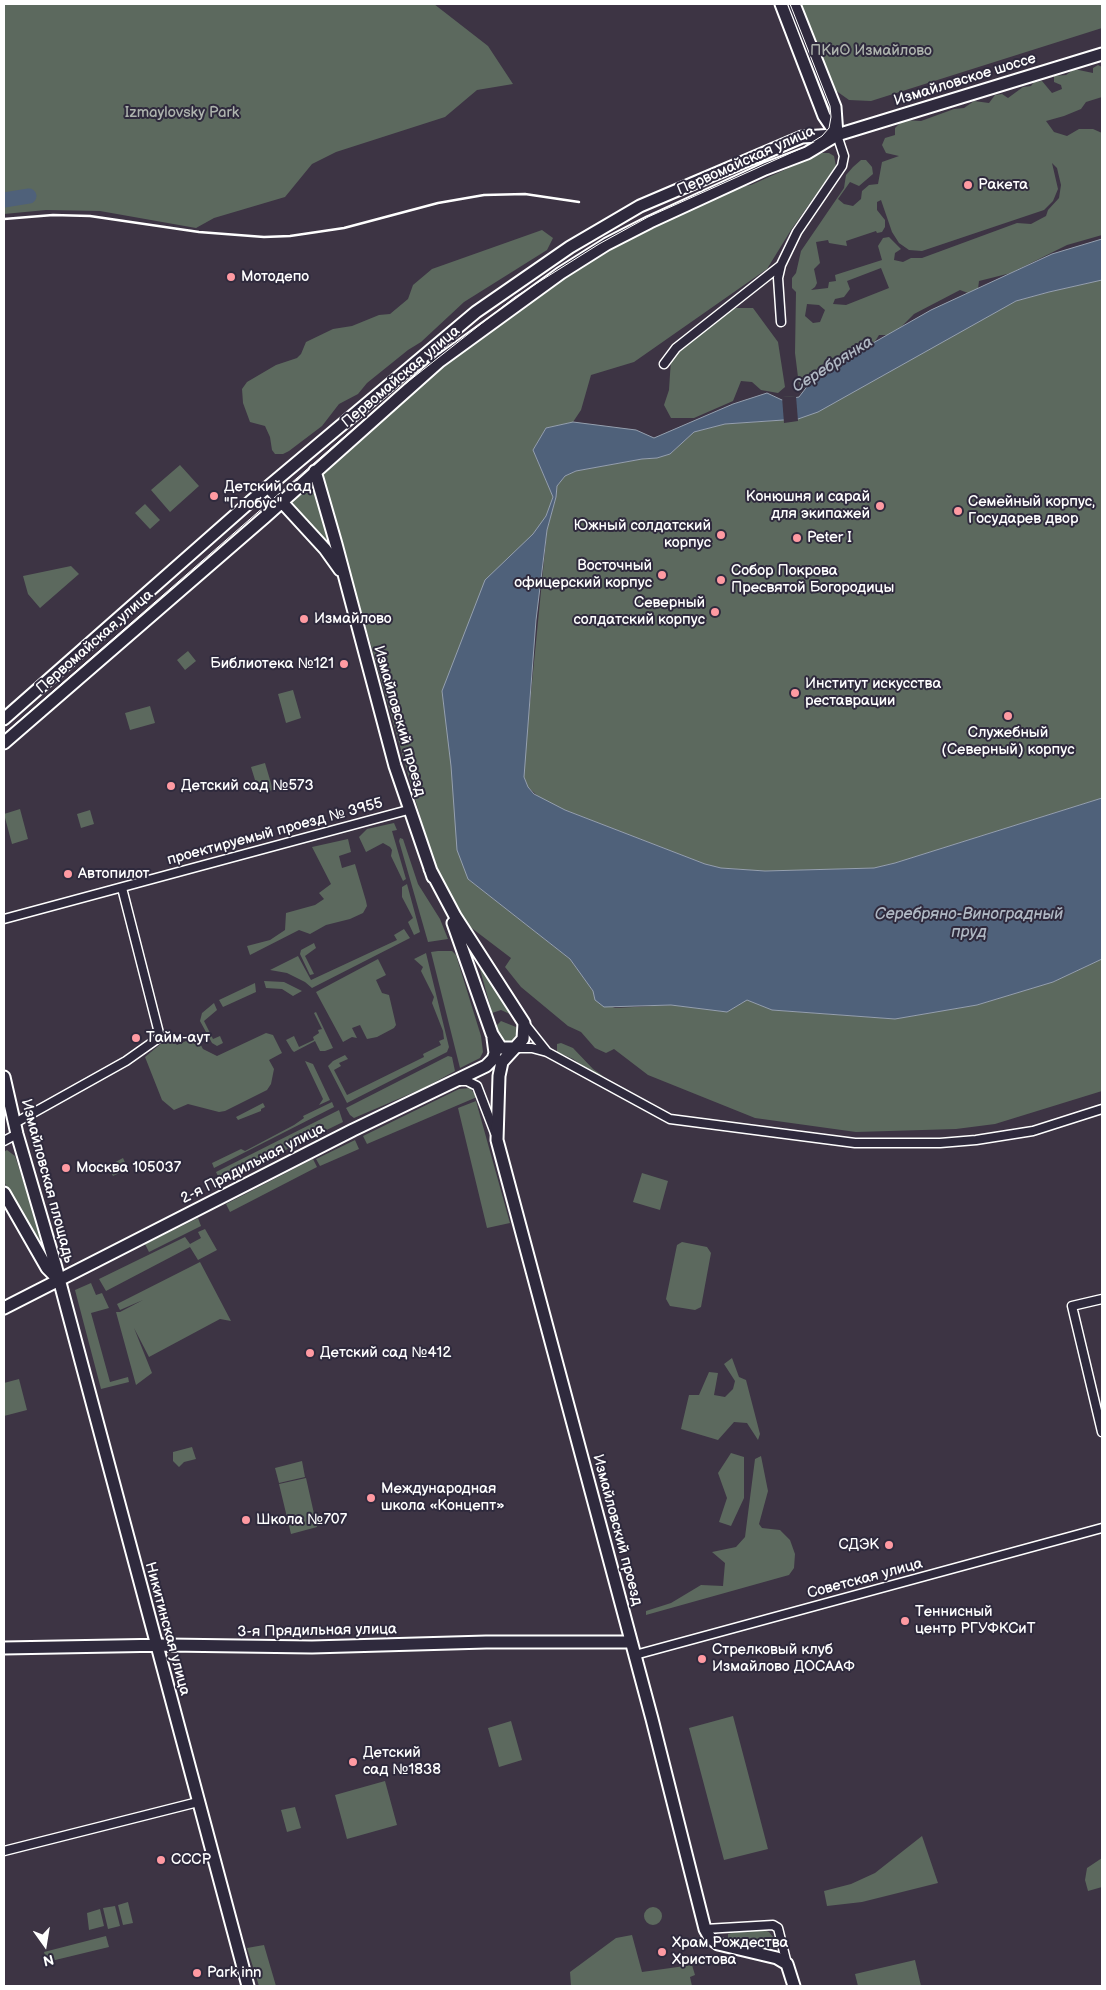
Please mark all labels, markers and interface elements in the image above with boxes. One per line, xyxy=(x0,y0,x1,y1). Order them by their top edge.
park label: ПКиО Измайлово xyxy=(810,42,932,60)
street label: Измайловское шоссе xyxy=(892,50,1038,110)
park label: Izmaylovsky Park xyxy=(125,104,239,122)
street label: Первомайская улица xyxy=(674,123,818,199)
place label: Ракета xyxy=(978,176,1028,194)
marker: Ракета xyxy=(962,179,974,191)
place label: Мотодепо xyxy=(241,268,309,286)
marker: Мотодепо xyxy=(225,271,237,283)
street label: Первомайская улица xyxy=(338,322,464,432)
water label: Серебрянка xyxy=(789,333,877,397)
place label: Детский сад "Глобус" xyxy=(224,478,311,513)
place label: Конюшня и сарай для экипажей xyxy=(746,488,870,523)
marker: Детский сад "Глобус" xyxy=(208,490,220,502)
place label: Семейный корпус, Государев двор xyxy=(968,493,1095,528)
marker: Конюшня и сарай для экипажей xyxy=(874,500,886,512)
marker: Семейный корпус, Государев двор xyxy=(952,505,964,517)
place label: Южный солдатский корпус xyxy=(573,517,711,552)
marker: Южный солдатский корпус xyxy=(715,529,727,541)
place label: Peter I xyxy=(807,529,852,547)
marker: Peter I xyxy=(791,532,803,544)
place label: Восточный офицерский корпус xyxy=(514,557,652,592)
place label: Собор Покрова Пресвятой Богородицы xyxy=(731,562,894,597)
marker: Восточный офицерский корпус xyxy=(656,569,668,581)
marker: Собор Покрова Пресвятой Богородицы xyxy=(715,574,727,586)
street label: Первомайская улица xyxy=(33,586,157,698)
place label: Северный солдатский корпус xyxy=(573,594,705,629)
marker: Северный солдатский корпус xyxy=(709,606,721,618)
place label: Измайлово xyxy=(314,610,392,628)
marker: Измайлово xyxy=(298,613,310,625)
street label: Измайловский проезд xyxy=(369,644,429,798)
place label: Библиотека №121 xyxy=(210,655,334,673)
marker: Библиотека №121 xyxy=(338,658,350,670)
place label: Институт искусства реставрации xyxy=(805,675,941,710)
marker: Институт искусства реставрации xyxy=(789,687,801,699)
marker: Служебный (Северный) корпус xyxy=(1002,710,1014,722)
place label: Служебный (Северный) корпус xyxy=(941,724,1075,759)
place label: Детский сад №573 xyxy=(181,777,314,795)
marker: Детский сад №573 xyxy=(165,780,177,792)
street label: проектируемый проезд № 3955 xyxy=(165,794,385,870)
place label: Автопилот xyxy=(78,865,150,883)
marker: Автопилот xyxy=(62,868,74,880)
water label: Серебряно-Виноградный пруд xyxy=(875,905,1063,943)
place label: Тайм-аут xyxy=(146,1029,210,1047)
marker: Тайм-аут xyxy=(130,1032,142,1044)
street label: Измайловская площадь xyxy=(16,1097,78,1265)
street label: 2-я Прядильная улица xyxy=(178,1120,328,1208)
place label: Москва 105037 xyxy=(76,1159,181,1177)
marker: Москва 105037 xyxy=(60,1162,72,1174)
place label: Детский сад №412 xyxy=(320,1344,451,1362)
marker: Детский сад №412 xyxy=(304,1347,316,1359)
street label: Измайловский проезд xyxy=(588,1452,646,1608)
place label: Международная школа «Концепт» xyxy=(381,1480,505,1515)
marker: Международная школа «Концепт» xyxy=(365,1492,377,1504)
place label: Школа №707 xyxy=(256,1511,347,1529)
marker: Школа №707 xyxy=(240,1514,252,1526)
place label: СДЭК xyxy=(838,1536,879,1554)
marker: СДЭК xyxy=(883,1539,895,1551)
street label: Советская улица xyxy=(805,1555,925,1603)
street label: Никитинская улица xyxy=(141,1560,193,1698)
place label: Теннисный центр РГУФКСиТ xyxy=(915,1603,1035,1638)
marker: Теннисный центр РГУФКСиТ xyxy=(899,1615,911,1627)
street label: 3-я Прядильная улица xyxy=(237,1621,397,1641)
place label: Стрелковый клуб Измайлово ДОСААФ xyxy=(712,1641,855,1676)
marker: Стрелковый клуб Измайлово ДОСААФ xyxy=(696,1653,708,1665)
place label: Детский сад №1838 xyxy=(363,1744,441,1779)
marker: Детский сад №1838 xyxy=(347,1756,359,1768)
place label: СССР xyxy=(171,1851,211,1869)
marker: СССР xyxy=(155,1854,167,1866)
north arrow xyxy=(20,1920,70,1970)
place label: Храм Рождества Христова xyxy=(672,1934,788,1969)
marker: Храм Рождества Христова xyxy=(656,1946,668,1958)
text: N xyxy=(41,1951,56,1970)
place label: Park inn xyxy=(207,1964,262,1982)
marker: Park inn xyxy=(191,1967,203,1979)

